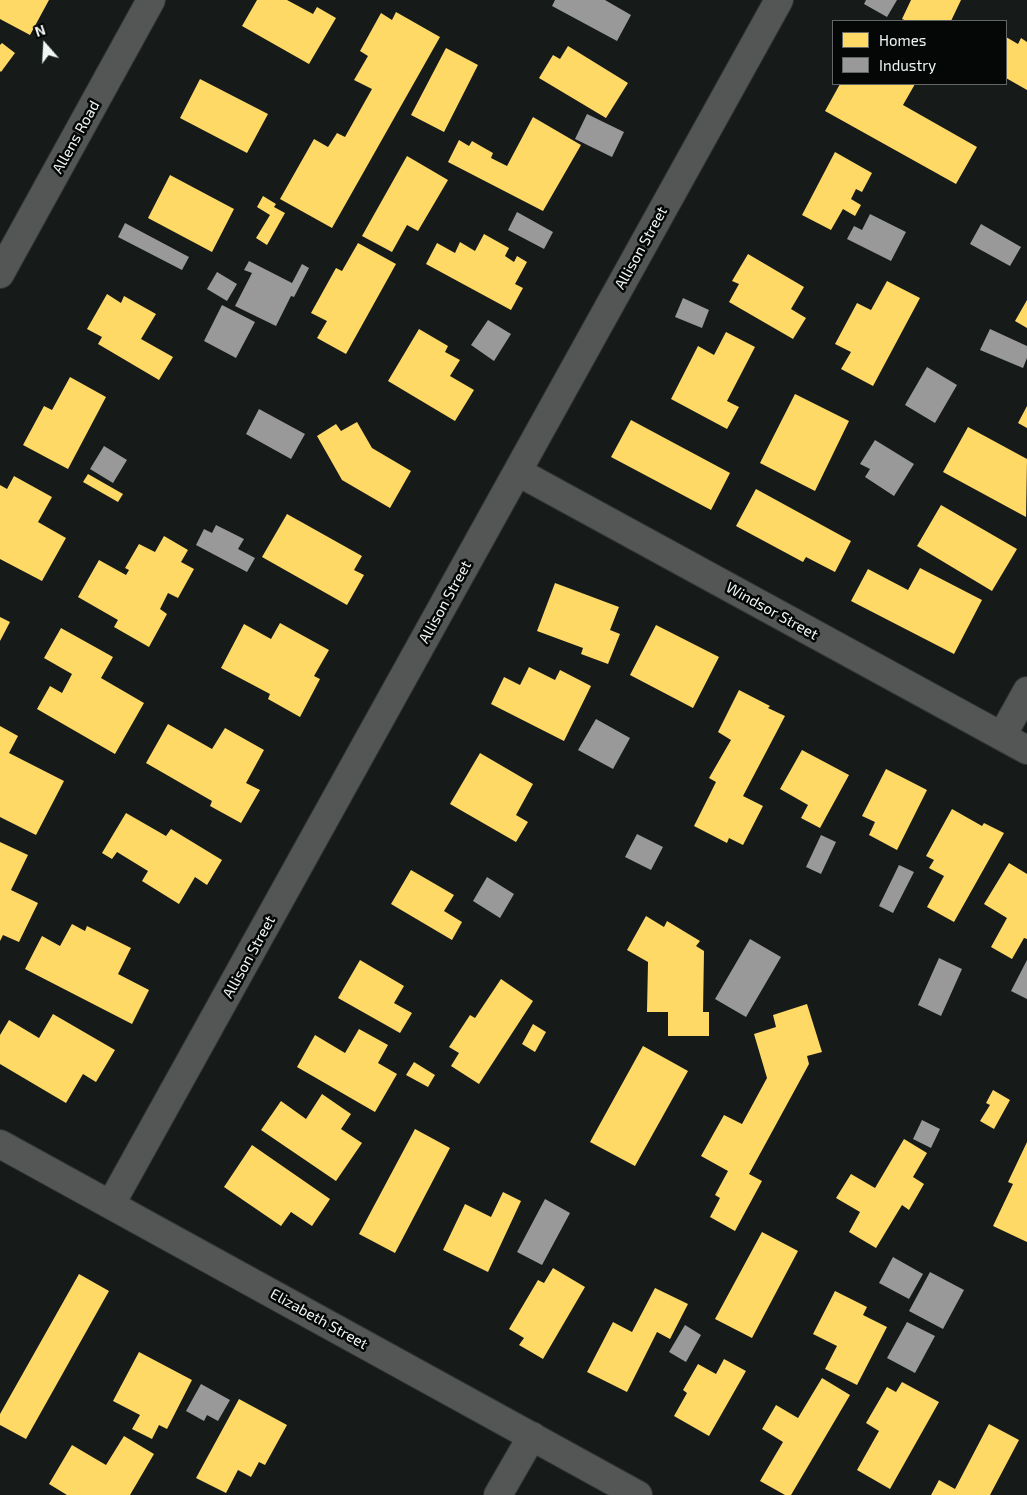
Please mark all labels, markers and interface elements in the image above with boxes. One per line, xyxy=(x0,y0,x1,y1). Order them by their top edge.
north arrow xyxy=(20,20,70,70)
legend xyxy=(832,20,1007,85)
text: N xyxy=(32,21,47,40)
text: Homes xyxy=(879,31,926,49)
text: Industry xyxy=(879,56,936,74)
street label: Allens Road xyxy=(49,97,103,177)
street label: Allison Street xyxy=(611,203,671,293)
street label: Allison Street xyxy=(415,557,475,647)
street label: Windsor Street xyxy=(723,578,821,644)
street label: Allison Street xyxy=(219,912,279,1002)
street label: Elizabeth Street xyxy=(267,1285,371,1353)

